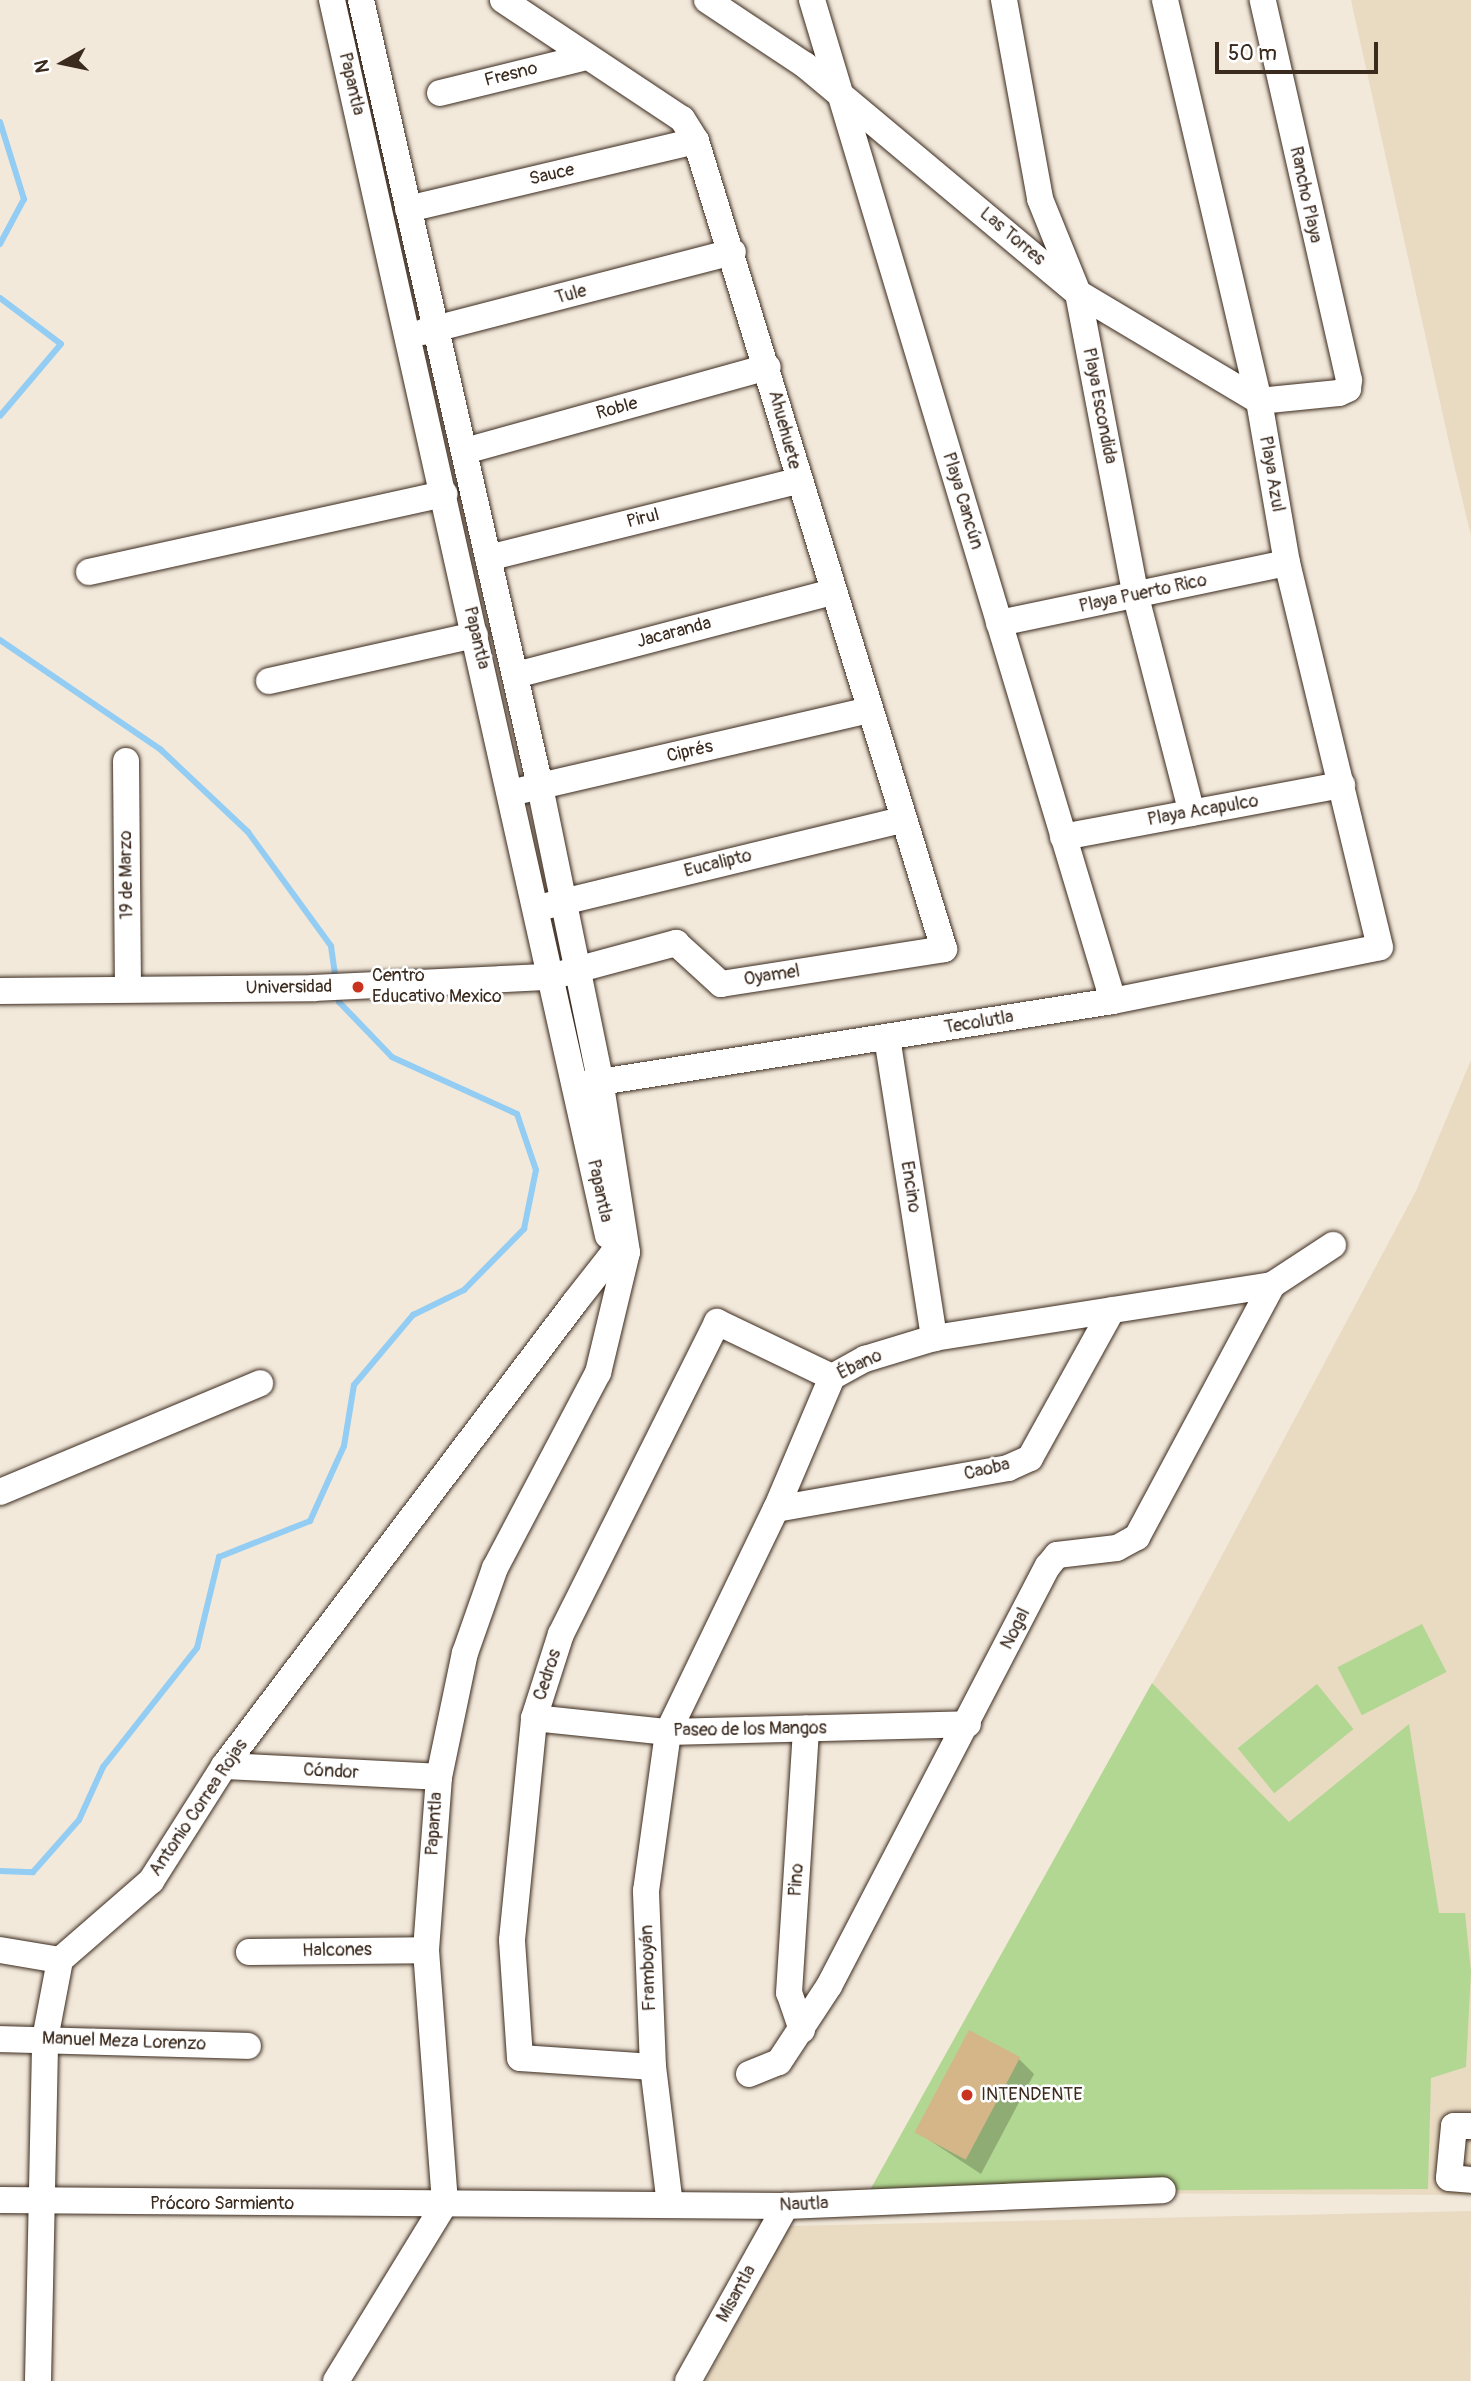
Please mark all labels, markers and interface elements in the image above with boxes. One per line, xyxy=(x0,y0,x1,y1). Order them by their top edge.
north arrow xyxy=(28,28,98,98)
scale bar xyxy=(1219,28,1382,72)
text: 50 m xyxy=(1228,40,1277,67)
street label: Papantla xyxy=(333,50,369,118)
text: N xyxy=(29,58,55,75)
street label: Fresno xyxy=(482,58,540,92)
street label: Rancho Playa xyxy=(1284,145,1326,245)
street label: Sauce xyxy=(527,159,577,191)
street label: Las Torres xyxy=(975,203,1049,271)
street label: Tule xyxy=(553,280,589,310)
street label: Playa Escondida xyxy=(1077,346,1121,466)
street label: Ahuehuete xyxy=(763,388,805,472)
street label: Roble xyxy=(594,393,640,425)
street label: Playa Azul xyxy=(1254,434,1288,514)
street label: Playa Cancún xyxy=(937,450,987,552)
street label: Pirul xyxy=(624,505,662,533)
street label: Playa Puerto Rico xyxy=(1077,570,1209,618)
street label: Papantla xyxy=(458,604,494,672)
street label: Jacaranda xyxy=(634,613,714,653)
street label: Ciprés xyxy=(665,736,715,768)
street label: Playa Acapulco xyxy=(1146,791,1260,831)
street label: 19 de Marzo xyxy=(115,830,139,920)
street label: Eucalipto xyxy=(682,845,754,883)
street label: Oyamel xyxy=(742,961,802,991)
place label: Centro Educativo Mexico xyxy=(372,966,502,1009)
street label: Universidad xyxy=(246,976,332,1000)
marker: Centro Educativo Mexico xyxy=(350,979,366,995)
street label: Tecolutla xyxy=(943,1007,1015,1039)
street label: Papantla xyxy=(582,1158,616,1224)
street label: Encino xyxy=(895,1160,925,1214)
street label: Ébano xyxy=(834,1345,886,1385)
street label: Caoba xyxy=(962,1454,1012,1486)
street label: Nogal xyxy=(996,1605,1036,1653)
street label: Cedros xyxy=(530,1647,566,1703)
street label: Paseo de los Mangos xyxy=(673,1718,827,1742)
street label: Antonio Correa Rojas xyxy=(145,1735,253,1881)
street label: Cóndor xyxy=(303,1760,359,1784)
street label: Papantla xyxy=(422,1791,448,1857)
street label: Pino xyxy=(785,1863,809,1897)
street label: Framboyán xyxy=(637,1924,661,2012)
street label: Halcones xyxy=(302,1940,372,1962)
street label: Manuel Meza Lorenzo xyxy=(42,2028,206,2056)
place label: INTENDENTE xyxy=(981,2084,1083,2106)
marker: INTENDENTE xyxy=(959,2087,975,2103)
street label: Prócoro Sarmiento xyxy=(150,2193,294,2215)
street label: Nautla xyxy=(779,2193,829,2217)
street label: Misantla xyxy=(713,2262,761,2326)

